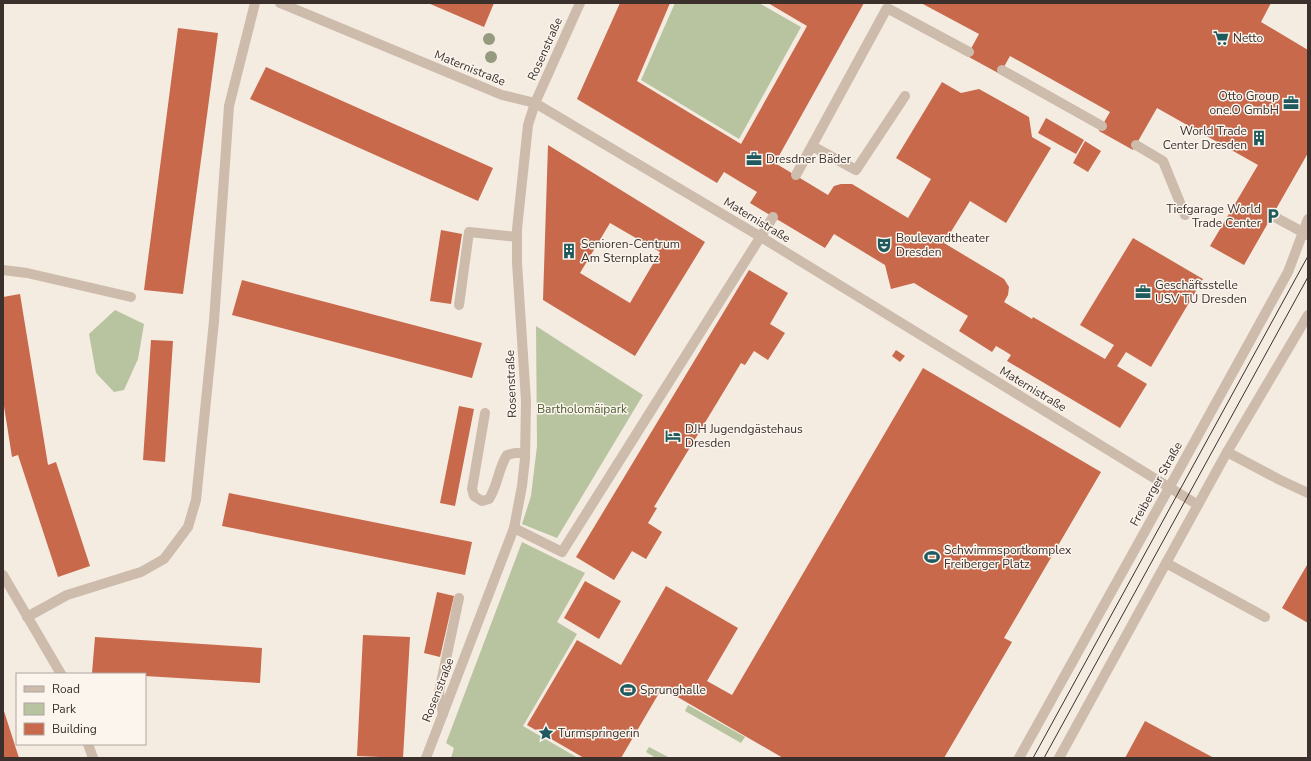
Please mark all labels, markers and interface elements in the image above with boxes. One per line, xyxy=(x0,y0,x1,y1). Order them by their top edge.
street label: Rosenstraße xyxy=(524,15,566,83)
supermarket icon: Netto xyxy=(1212,29,1230,47)
place label: Netto xyxy=(1233,30,1263,46)
street label: Maternistraße xyxy=(432,46,508,90)
place label: Otto Group one.O GmbH xyxy=(1209,88,1279,118)
office icon: Otto Group one.O GmbH xyxy=(1282,94,1300,112)
place label: World Trade Center Dresden xyxy=(1163,123,1247,153)
building icon: World Trade Center Dresden xyxy=(1250,129,1268,147)
office icon: Dresdner Bäder xyxy=(745,150,763,168)
place label: Dresdner Bäder xyxy=(766,151,852,167)
street label: Maternistraße xyxy=(721,194,793,246)
place label: Tiefgarage World Trade Center xyxy=(1166,201,1262,231)
parking icon: Tiefgarage World Trade Center xyxy=(1264,207,1282,225)
place label: Boulevardtheater Dresden xyxy=(896,230,990,260)
place label: Senioren-Centrum Am Sternplatz xyxy=(581,236,680,266)
theatre icon: Boulevardtheater Dresden xyxy=(875,236,893,254)
building icon: Senioren-Centrum Am Sternplatz xyxy=(560,242,578,260)
place label: Geschäftsstelle USV TU Dresden xyxy=(1155,277,1247,307)
office icon: Geschäftsstelle USV TU Dresden xyxy=(1134,283,1152,301)
street label: Rosenstraße xyxy=(502,350,520,418)
street label: Maternistraße xyxy=(997,363,1069,415)
park label: Bartholomäipark xyxy=(537,401,628,417)
place label: DJH Jugendgästehaus Dresden xyxy=(685,421,803,451)
hotel icon: DJH Jugendgästehaus Dresden xyxy=(664,427,682,445)
street label: Freiberger Straße xyxy=(1126,439,1186,529)
place label: Schwimmsportkomplex Freiberger Platz xyxy=(944,542,1072,572)
sports icon: Schwimmsportkomplex Freiberger Platz xyxy=(923,548,941,566)
street label: Rosenstraße xyxy=(418,655,458,725)
legend xyxy=(16,673,146,745)
text: Road xyxy=(52,681,80,697)
sports icon: Sprunghalle xyxy=(619,681,637,699)
place label: Sprunghalle xyxy=(640,682,706,698)
text: Park xyxy=(52,701,77,717)
text: Building xyxy=(52,721,97,737)
place icon: Turmspringerin xyxy=(537,724,555,742)
place label: Turmspringerin xyxy=(558,725,640,741)

